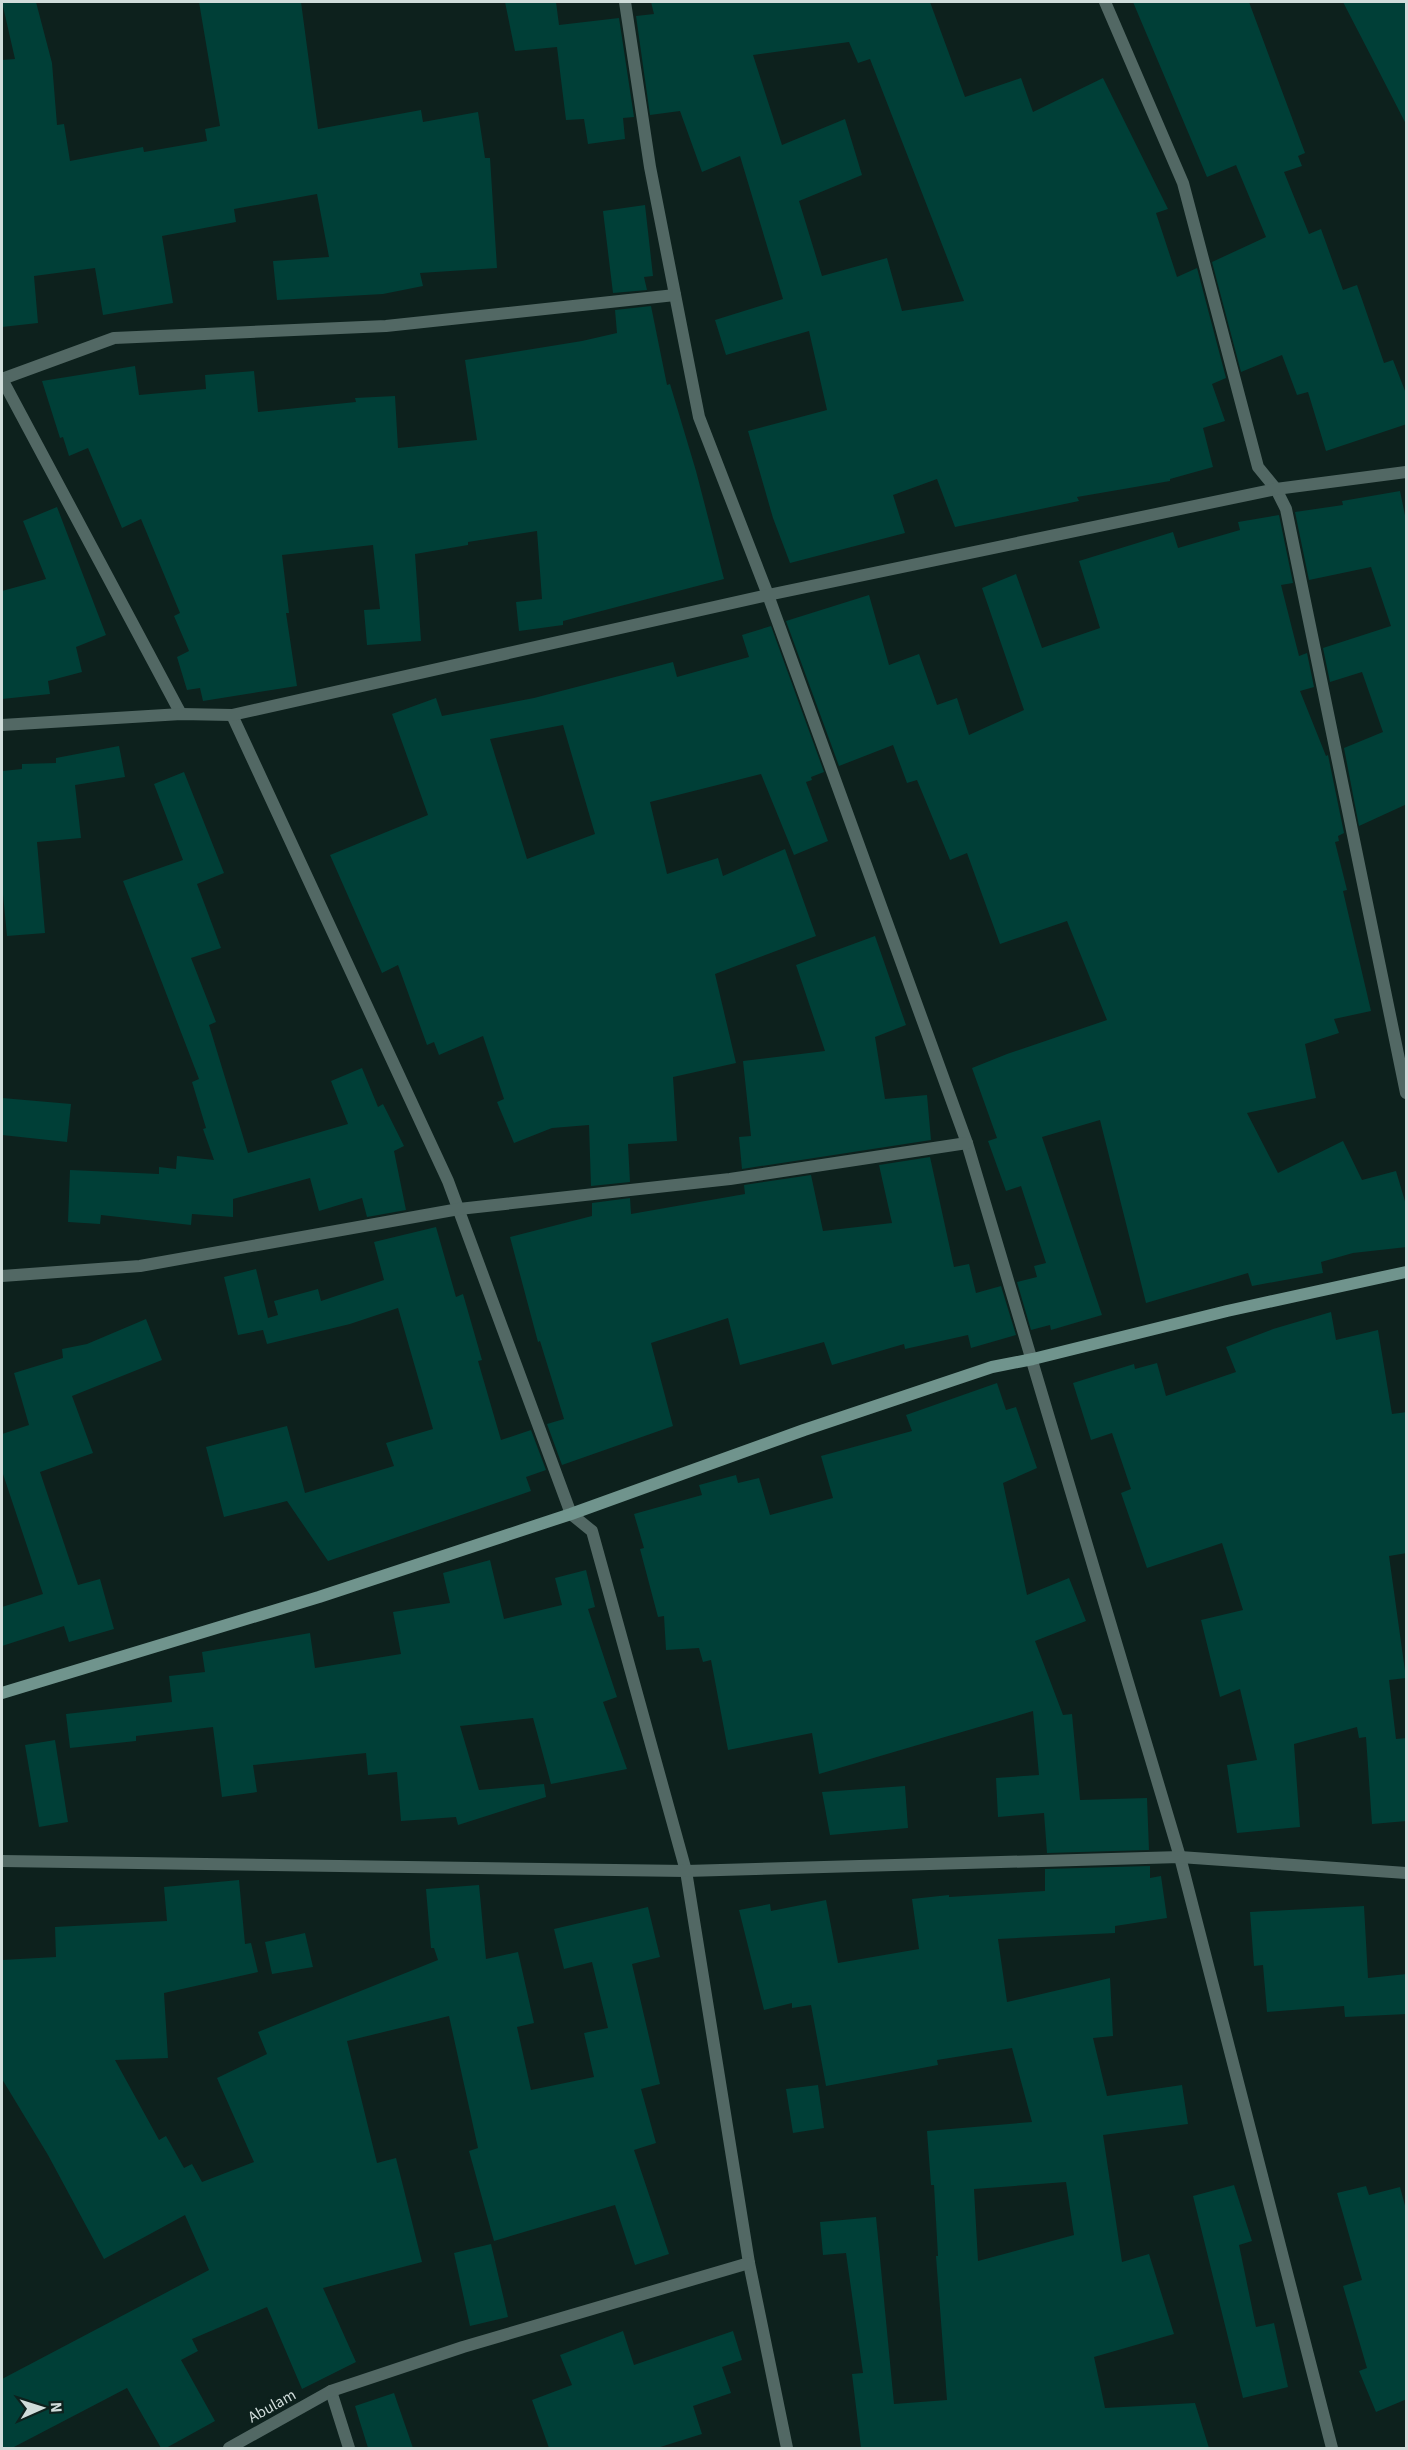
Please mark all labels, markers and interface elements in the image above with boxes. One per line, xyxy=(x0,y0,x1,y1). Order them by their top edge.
north arrow xyxy=(12,2378,72,2438)
street label: Abulam xyxy=(244,2384,300,2428)
text: N xyxy=(45,2401,67,2413)

